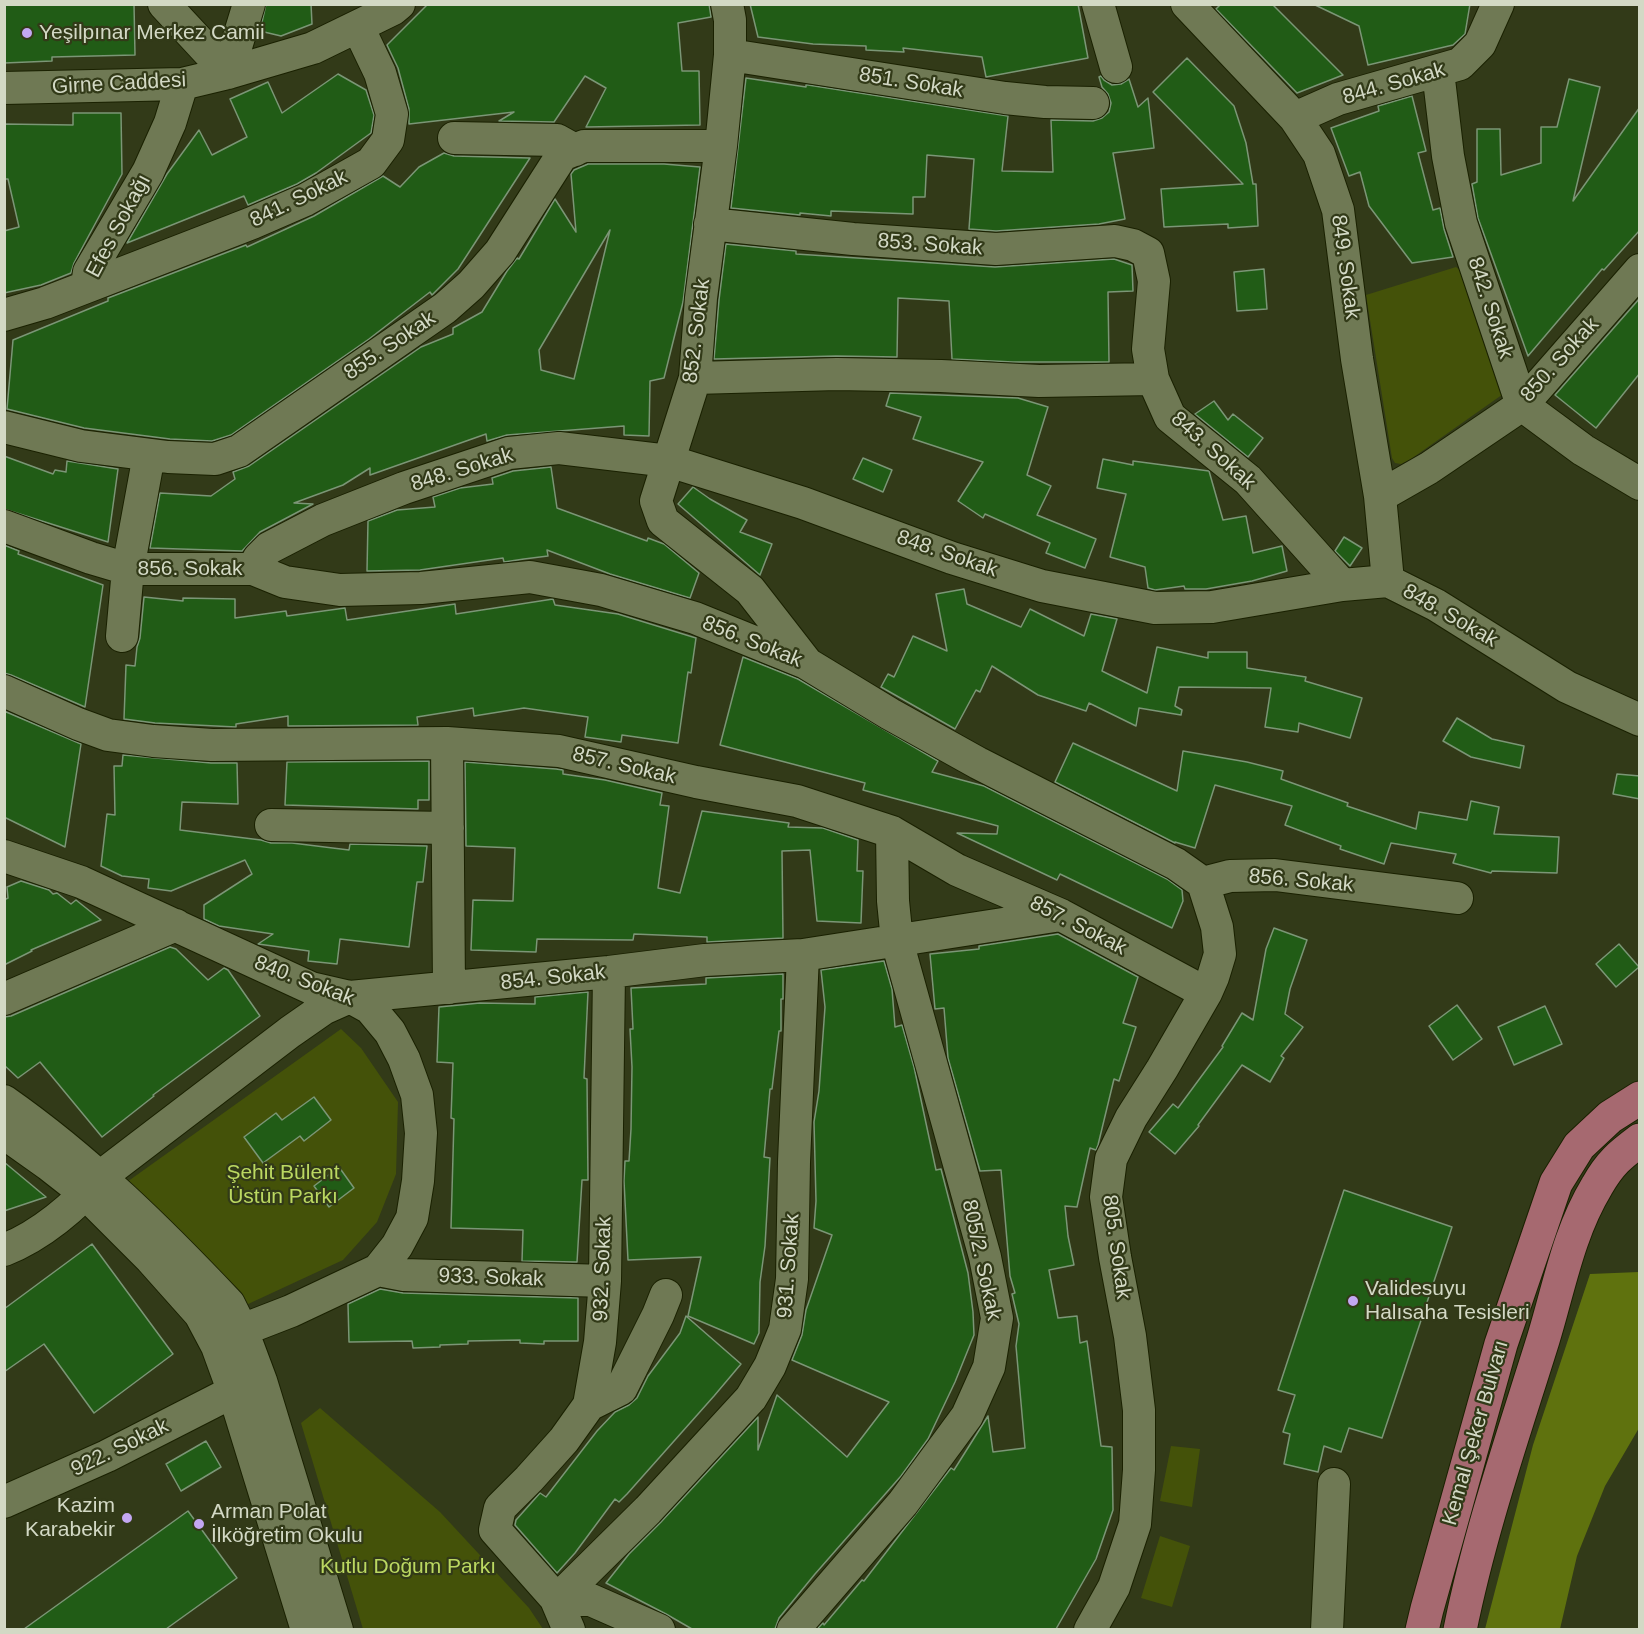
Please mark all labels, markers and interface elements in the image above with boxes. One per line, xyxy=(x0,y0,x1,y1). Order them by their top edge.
place label: Yeşilpınar Merkez Camii xyxy=(39,20,265,46)
marker: Yeşilpınar Merkez Camii xyxy=(20,26,34,40)
street label: 844. Sokak xyxy=(1340,57,1448,111)
street label: 851. Sokak xyxy=(857,62,965,104)
street label: Girne Caddesi xyxy=(51,68,187,100)
street label: 841. Sokak xyxy=(246,165,352,233)
street label: Efes Sokağı xyxy=(81,170,157,282)
street label: 849. Sokak xyxy=(1325,213,1365,321)
street label: 853. Sokak xyxy=(877,229,983,261)
street label: 842. Sokak xyxy=(1462,254,1518,362)
street label: 852. Sokak xyxy=(678,277,716,385)
street label: 855. Sokak xyxy=(339,306,441,386)
street label: 850. Sokak xyxy=(1515,313,1605,407)
street label: 843. Sokak xyxy=(1166,406,1260,496)
street label: 848. Sokak xyxy=(408,443,516,497)
street label: 848. Sokak xyxy=(893,525,1001,583)
street label: 856. Sokak xyxy=(137,556,243,582)
street label: 848. Sokak xyxy=(1398,579,1502,653)
street label: 856. Sokak xyxy=(699,611,805,673)
street label: 857. Sokak xyxy=(570,742,678,790)
street label: 856. Sokak xyxy=(1248,864,1354,898)
street label: 857. Sokak xyxy=(1025,891,1131,961)
street label: 840. Sokak xyxy=(250,950,358,1012)
street label: 854. Sokak xyxy=(499,960,607,996)
park label: Şehit Bülent Üstün Parkı xyxy=(226,1160,340,1210)
street label: 805. Sokak xyxy=(1096,1193,1136,1301)
street label: 805/2. Sokak xyxy=(956,1197,1006,1323)
street label: 931. Sokak xyxy=(773,1213,805,1319)
street label: 932. Sokak xyxy=(589,1216,617,1322)
street label: 933. Sokak xyxy=(438,1264,544,1292)
place label: Validesuyu Halısaha Tesisleri xyxy=(1365,1276,1530,1326)
marker: Validesuyu Halısaha Tesisleri xyxy=(1346,1294,1360,1308)
street label: Kemal Şeker Bulvarı xyxy=(1438,1338,1514,1528)
street label: 922. Sokak xyxy=(67,1414,173,1482)
place label: Kazim Karabekir xyxy=(25,1493,115,1543)
place label: Arman Polat İlköğretim Okulu xyxy=(211,1499,363,1549)
marker: Kazim Karabekir xyxy=(120,1511,134,1525)
marker: Arman Polat İlköğretim Okulu xyxy=(192,1517,206,1531)
park label: Kutlu Doğum Parkı xyxy=(320,1554,496,1580)

